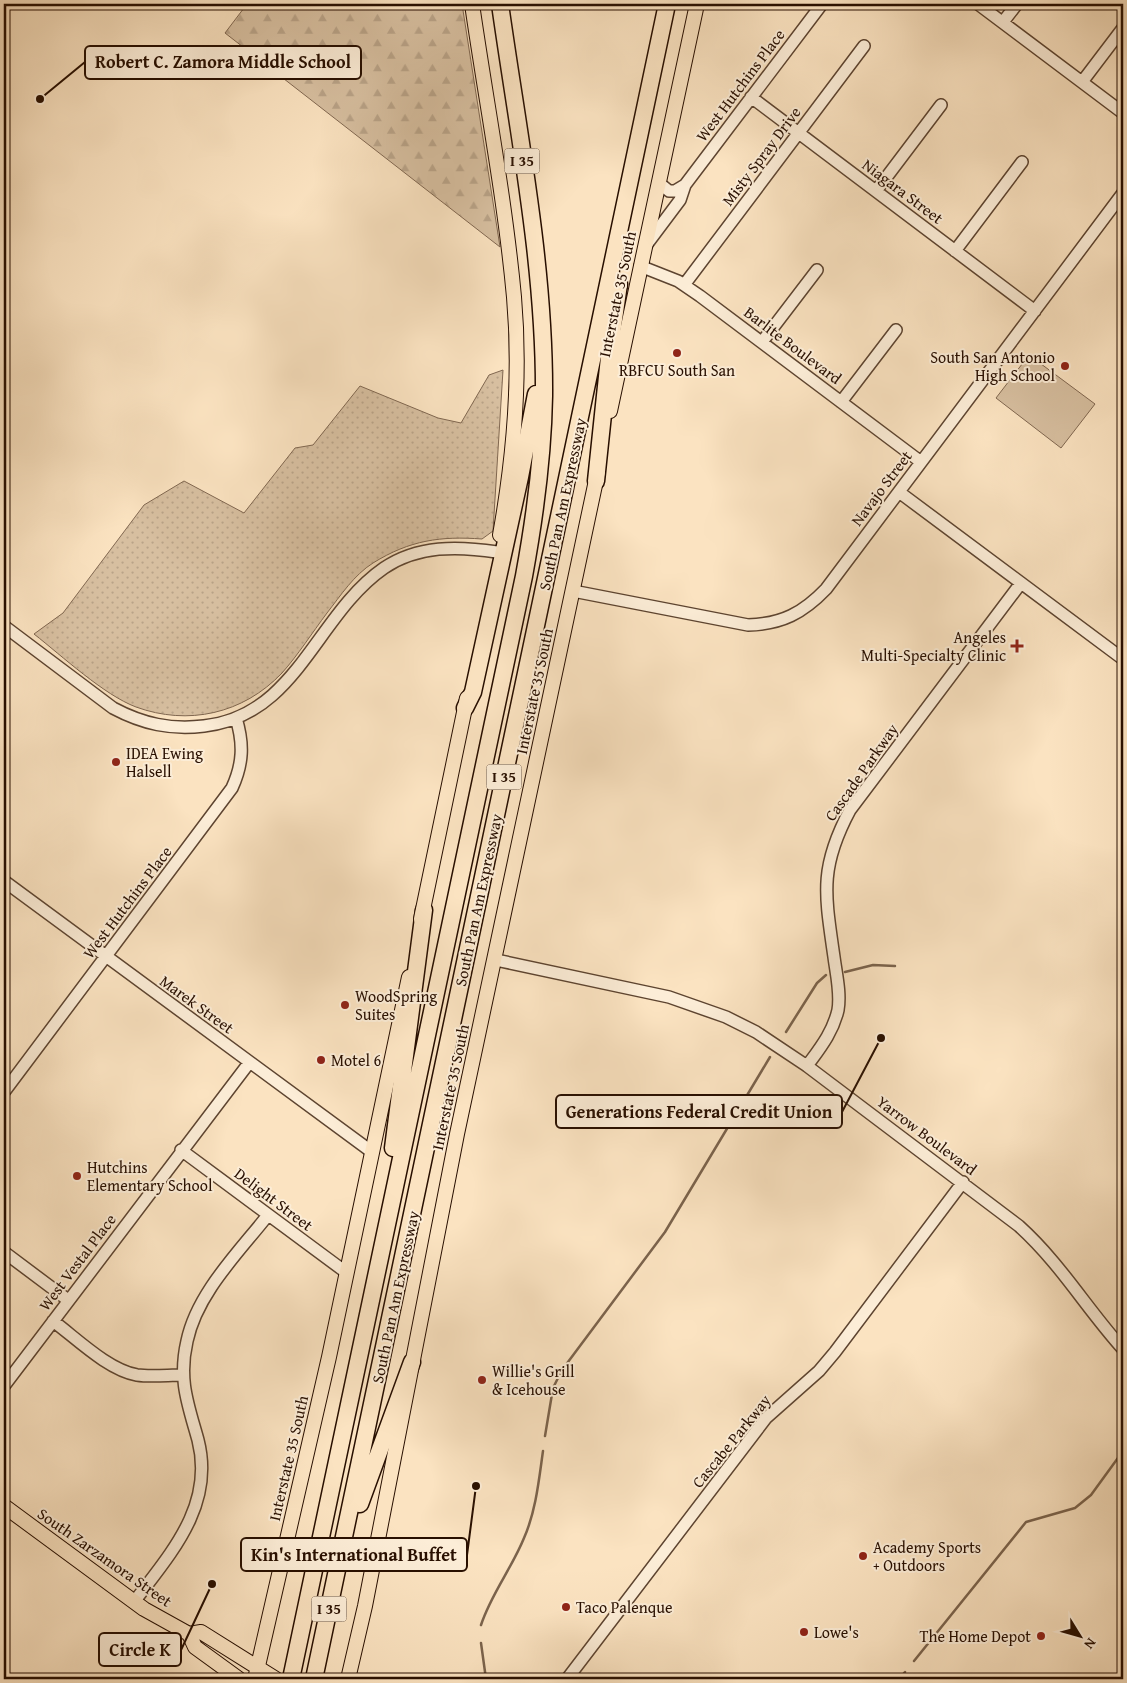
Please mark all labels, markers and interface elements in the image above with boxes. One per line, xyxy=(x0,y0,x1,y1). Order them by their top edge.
street label: West Hutchins Place xyxy=(690,24,790,146)
callout: Robert C. Zamora Middle School xyxy=(85,46,361,79)
text: Robert C. Zamora Middle School xyxy=(95,48,351,75)
street label: Misty Spray Drive xyxy=(716,101,806,211)
road number: I 35 xyxy=(504,148,540,174)
street label: Niagara Street xyxy=(857,153,949,230)
street label: Interstate 35 South xyxy=(592,229,642,359)
street label: Barlite Boulevard xyxy=(739,300,847,390)
place label: South San Antonio High School xyxy=(930,345,1056,387)
marker: RBFCU South San xyxy=(671,347,683,359)
place label: RBFCU South San xyxy=(619,358,735,382)
marker: South San Antonio High School xyxy=(1059,360,1071,372)
street label: South Pan Am Expressway xyxy=(532,415,592,592)
street label: Navajo Street xyxy=(844,445,918,531)
place label: Angeles Multi-Specialty Clinic xyxy=(861,625,1006,667)
street label: Interstate 35 South xyxy=(509,626,559,756)
marker: Angeles Multi-Specialty Clinic xyxy=(1010,639,1024,653)
street label: Cascade Parkway xyxy=(818,718,904,826)
place label: IDEA Ewing Halsell xyxy=(126,741,203,783)
marker: IDEA Ewing Halsell xyxy=(110,756,122,768)
road number: I 35 xyxy=(486,764,522,790)
street label: South Pan Am Expressway xyxy=(448,811,508,988)
street label: West Hutchins Place xyxy=(77,841,177,963)
street label: Marek Street xyxy=(155,969,239,1039)
place label: WoodSpring Suites xyxy=(355,984,437,1026)
marker: WoodSpring Suites xyxy=(339,999,351,1011)
street label: Interstate 35 South xyxy=(425,1022,475,1152)
place label: Motel 6 xyxy=(331,1048,381,1072)
marker: Motel 6 xyxy=(315,1054,327,1066)
street label: Yarrow Boulevard xyxy=(872,1089,983,1181)
callout: Generations Federal Credit Union xyxy=(556,1095,842,1128)
text: Generations Federal Credit Union xyxy=(566,1098,833,1125)
place label: Hutchins Elementary School xyxy=(87,1155,213,1197)
street label: Delight Street xyxy=(230,1161,319,1237)
marker: Hutchins Elementary School xyxy=(71,1170,83,1182)
street label: South Pan Am Expressway xyxy=(365,1208,425,1385)
street label: West Vestal Place xyxy=(33,1209,121,1315)
place label: Willie's Grill & Icehouse xyxy=(492,1359,575,1401)
marker: Willie's Grill & Icehouse xyxy=(476,1374,488,1386)
street label: Cascabe Parkway xyxy=(686,1389,776,1493)
street label: Interstate 35 South xyxy=(262,1393,314,1523)
street label: South Zarzamora Street xyxy=(33,1502,177,1613)
place label: Academy Sports + Outdoors xyxy=(873,1535,981,1577)
callout: Kin's International Buffet xyxy=(241,1538,467,1571)
text: Kin's International Buffet xyxy=(251,1541,457,1568)
marker: Academy Sports + Outdoors xyxy=(857,1550,869,1562)
place label: Taco Palenque xyxy=(576,1595,672,1619)
road number: I 35 xyxy=(312,1596,346,1622)
marker: Taco Palenque xyxy=(560,1601,572,1613)
north arrow xyxy=(1054,1610,1104,1660)
place label: Lowe's xyxy=(814,1620,859,1644)
place label: The Home Depot xyxy=(919,1624,1031,1648)
marker: Lowe's xyxy=(798,1626,810,1638)
marker: The Home Depot xyxy=(1035,1630,1047,1642)
callout: Circle K xyxy=(99,1633,181,1666)
text: N xyxy=(1079,1634,1101,1654)
text: Circle K xyxy=(109,1636,171,1663)

